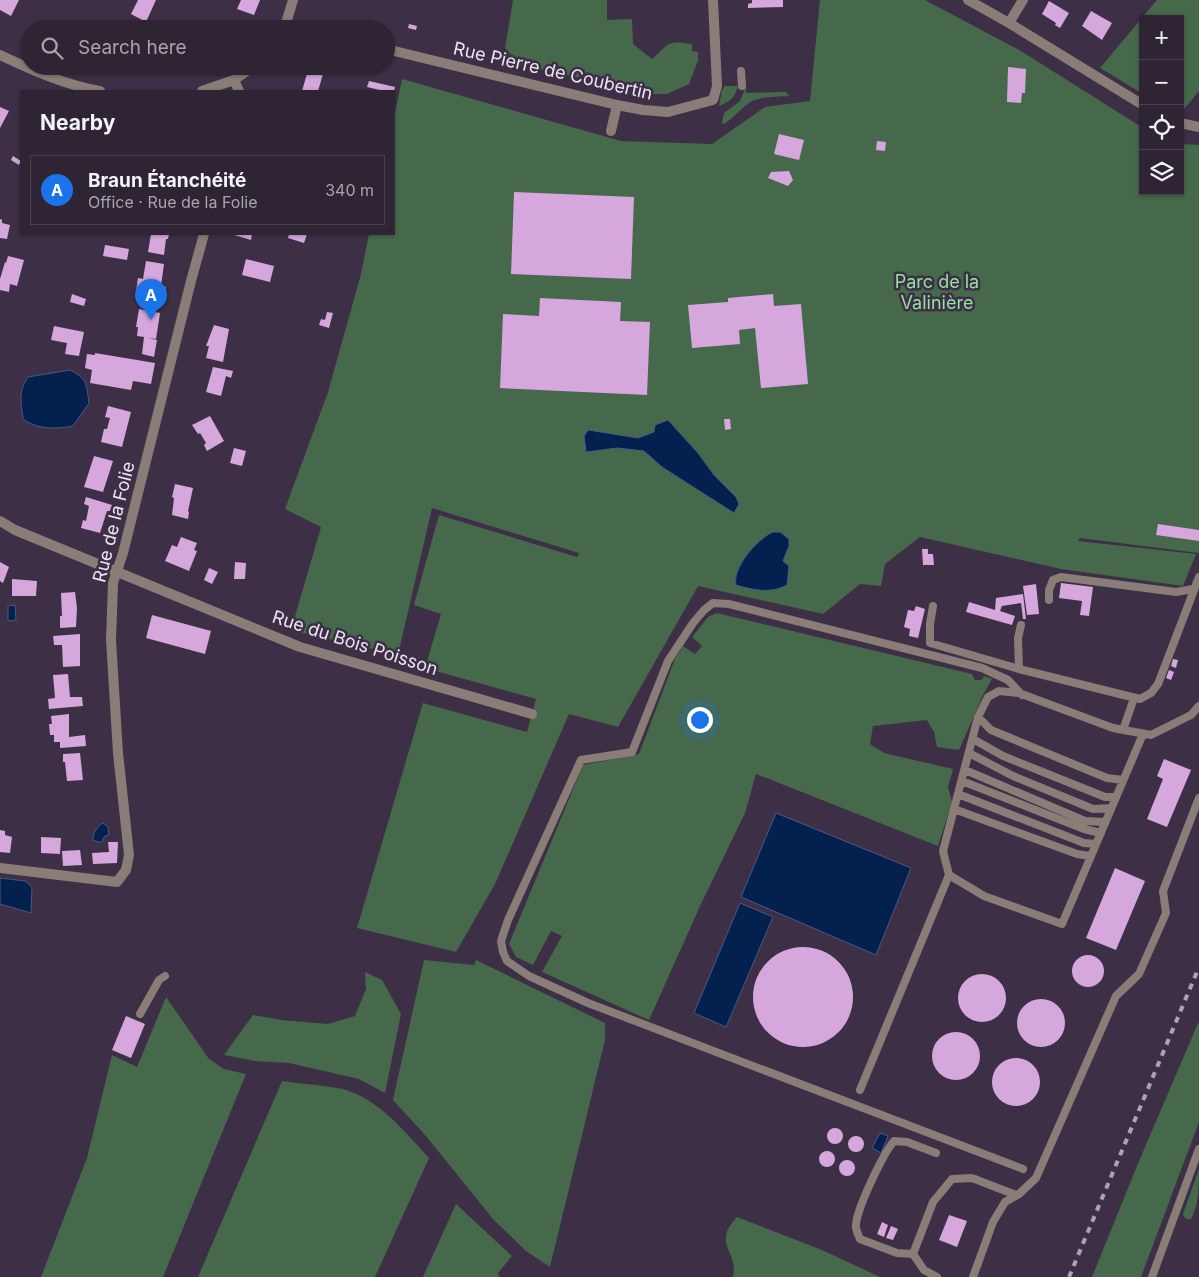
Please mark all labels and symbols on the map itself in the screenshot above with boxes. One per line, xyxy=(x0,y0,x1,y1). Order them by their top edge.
street label: Rue Pierre de Coubertin xyxy=(451,37,655,104)
park label: Parc de la Valinière xyxy=(895,271,979,313)
pin: A xyxy=(135,279,167,320)
street label: Rue de la Folie xyxy=(88,459,139,584)
street label: Rue du Bois Poisson xyxy=(270,606,441,679)
your location xyxy=(687,707,713,733)

